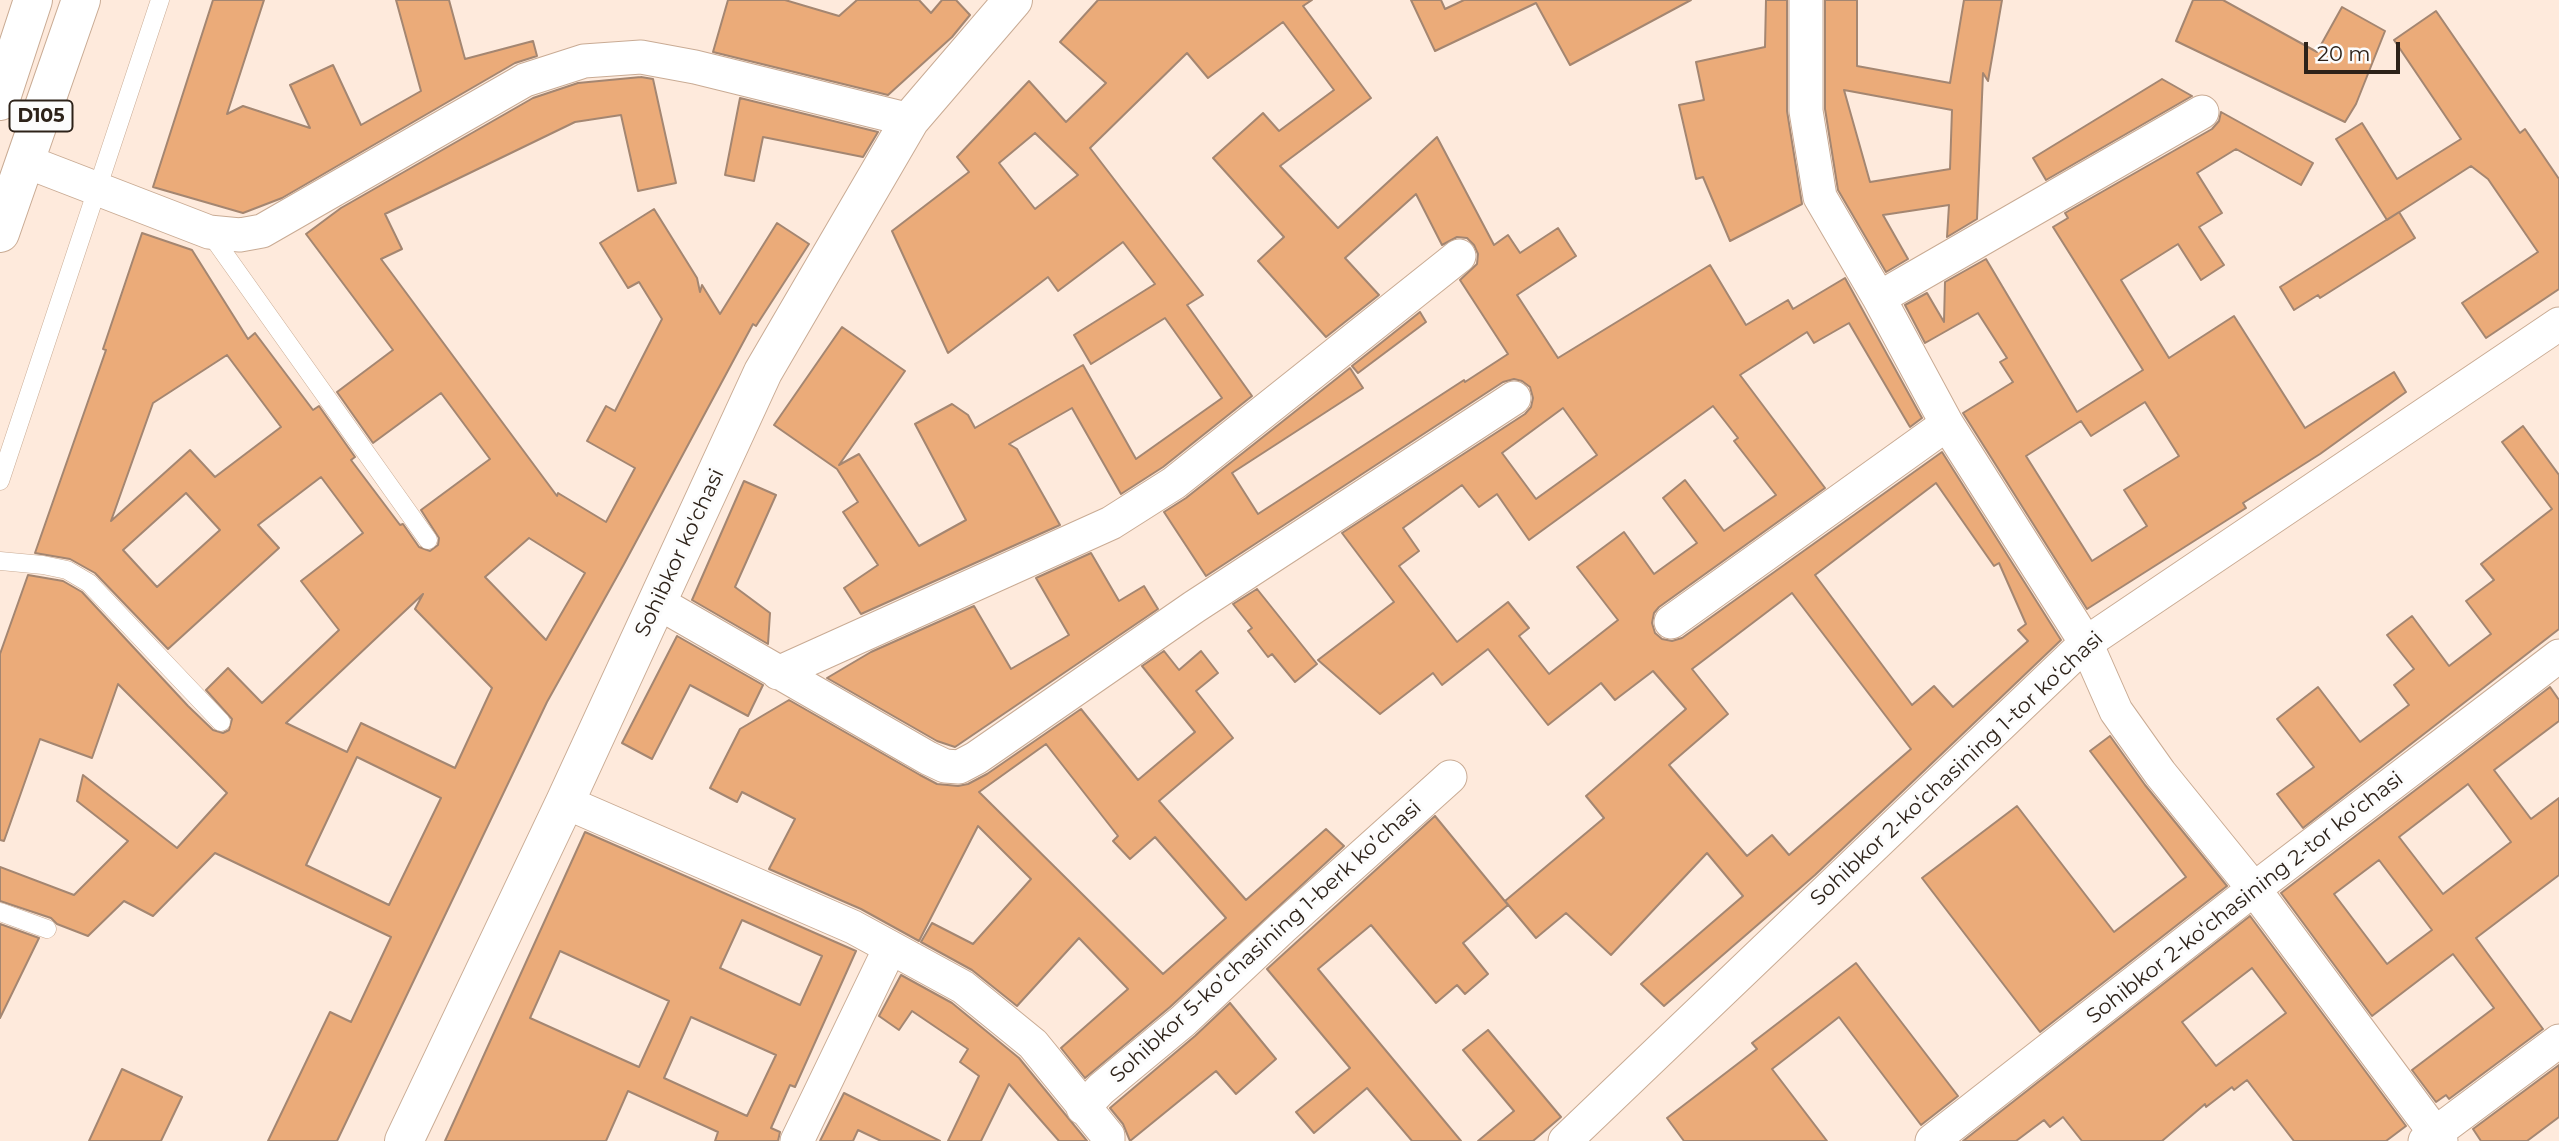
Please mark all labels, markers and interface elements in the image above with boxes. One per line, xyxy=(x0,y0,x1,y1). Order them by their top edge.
scale bar xyxy=(2307,28,2403,72)
text: 20 m xyxy=(2317,41,2371,66)
road number: D105 xyxy=(9,100,72,132)
street label: Sohibkor ko'chasi xyxy=(630,465,730,641)
street label: Sohibkor 2-ko‘chasining 1-tor ko‘chasi xyxy=(1805,627,2109,911)
street label: Sohibkor 2-ko‘chasining 2-tor ko‘chasi xyxy=(2082,766,2408,1030)
street label: Sohibkor 5-koʼchasining 1-berk koʼchasi xyxy=(1105,795,1427,1089)

